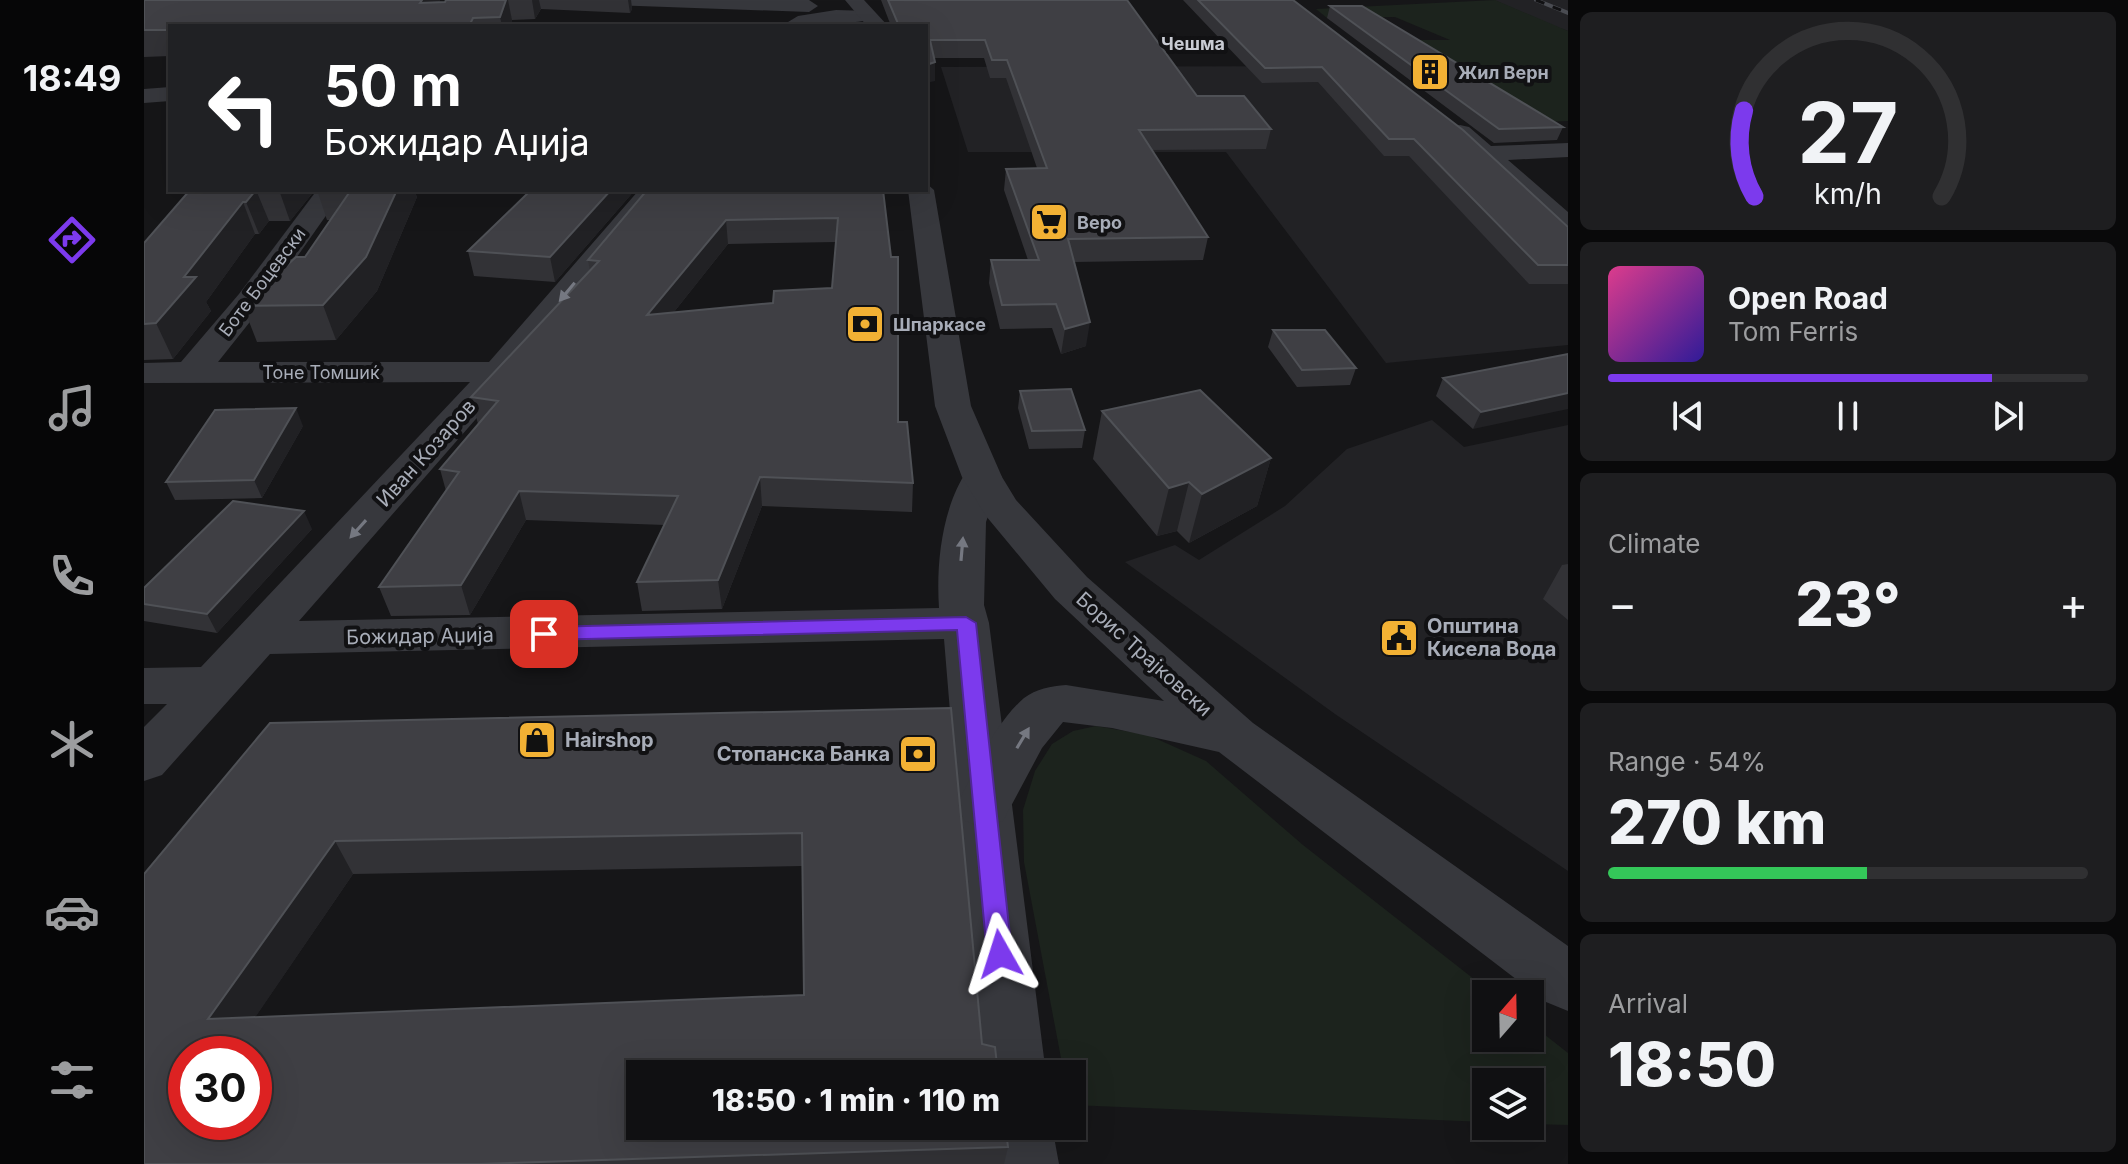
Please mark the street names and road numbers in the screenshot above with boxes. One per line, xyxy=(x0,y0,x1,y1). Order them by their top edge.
street label: Боте Боцевски xyxy=(214,224,310,340)
street label: Тоне Томшиќ xyxy=(262,362,380,383)
street label: Иван Козаров xyxy=(371,394,481,512)
street label: Борис Трајковски xyxy=(1071,587,1217,721)
street label: Божидар Аџија xyxy=(346,623,494,649)

